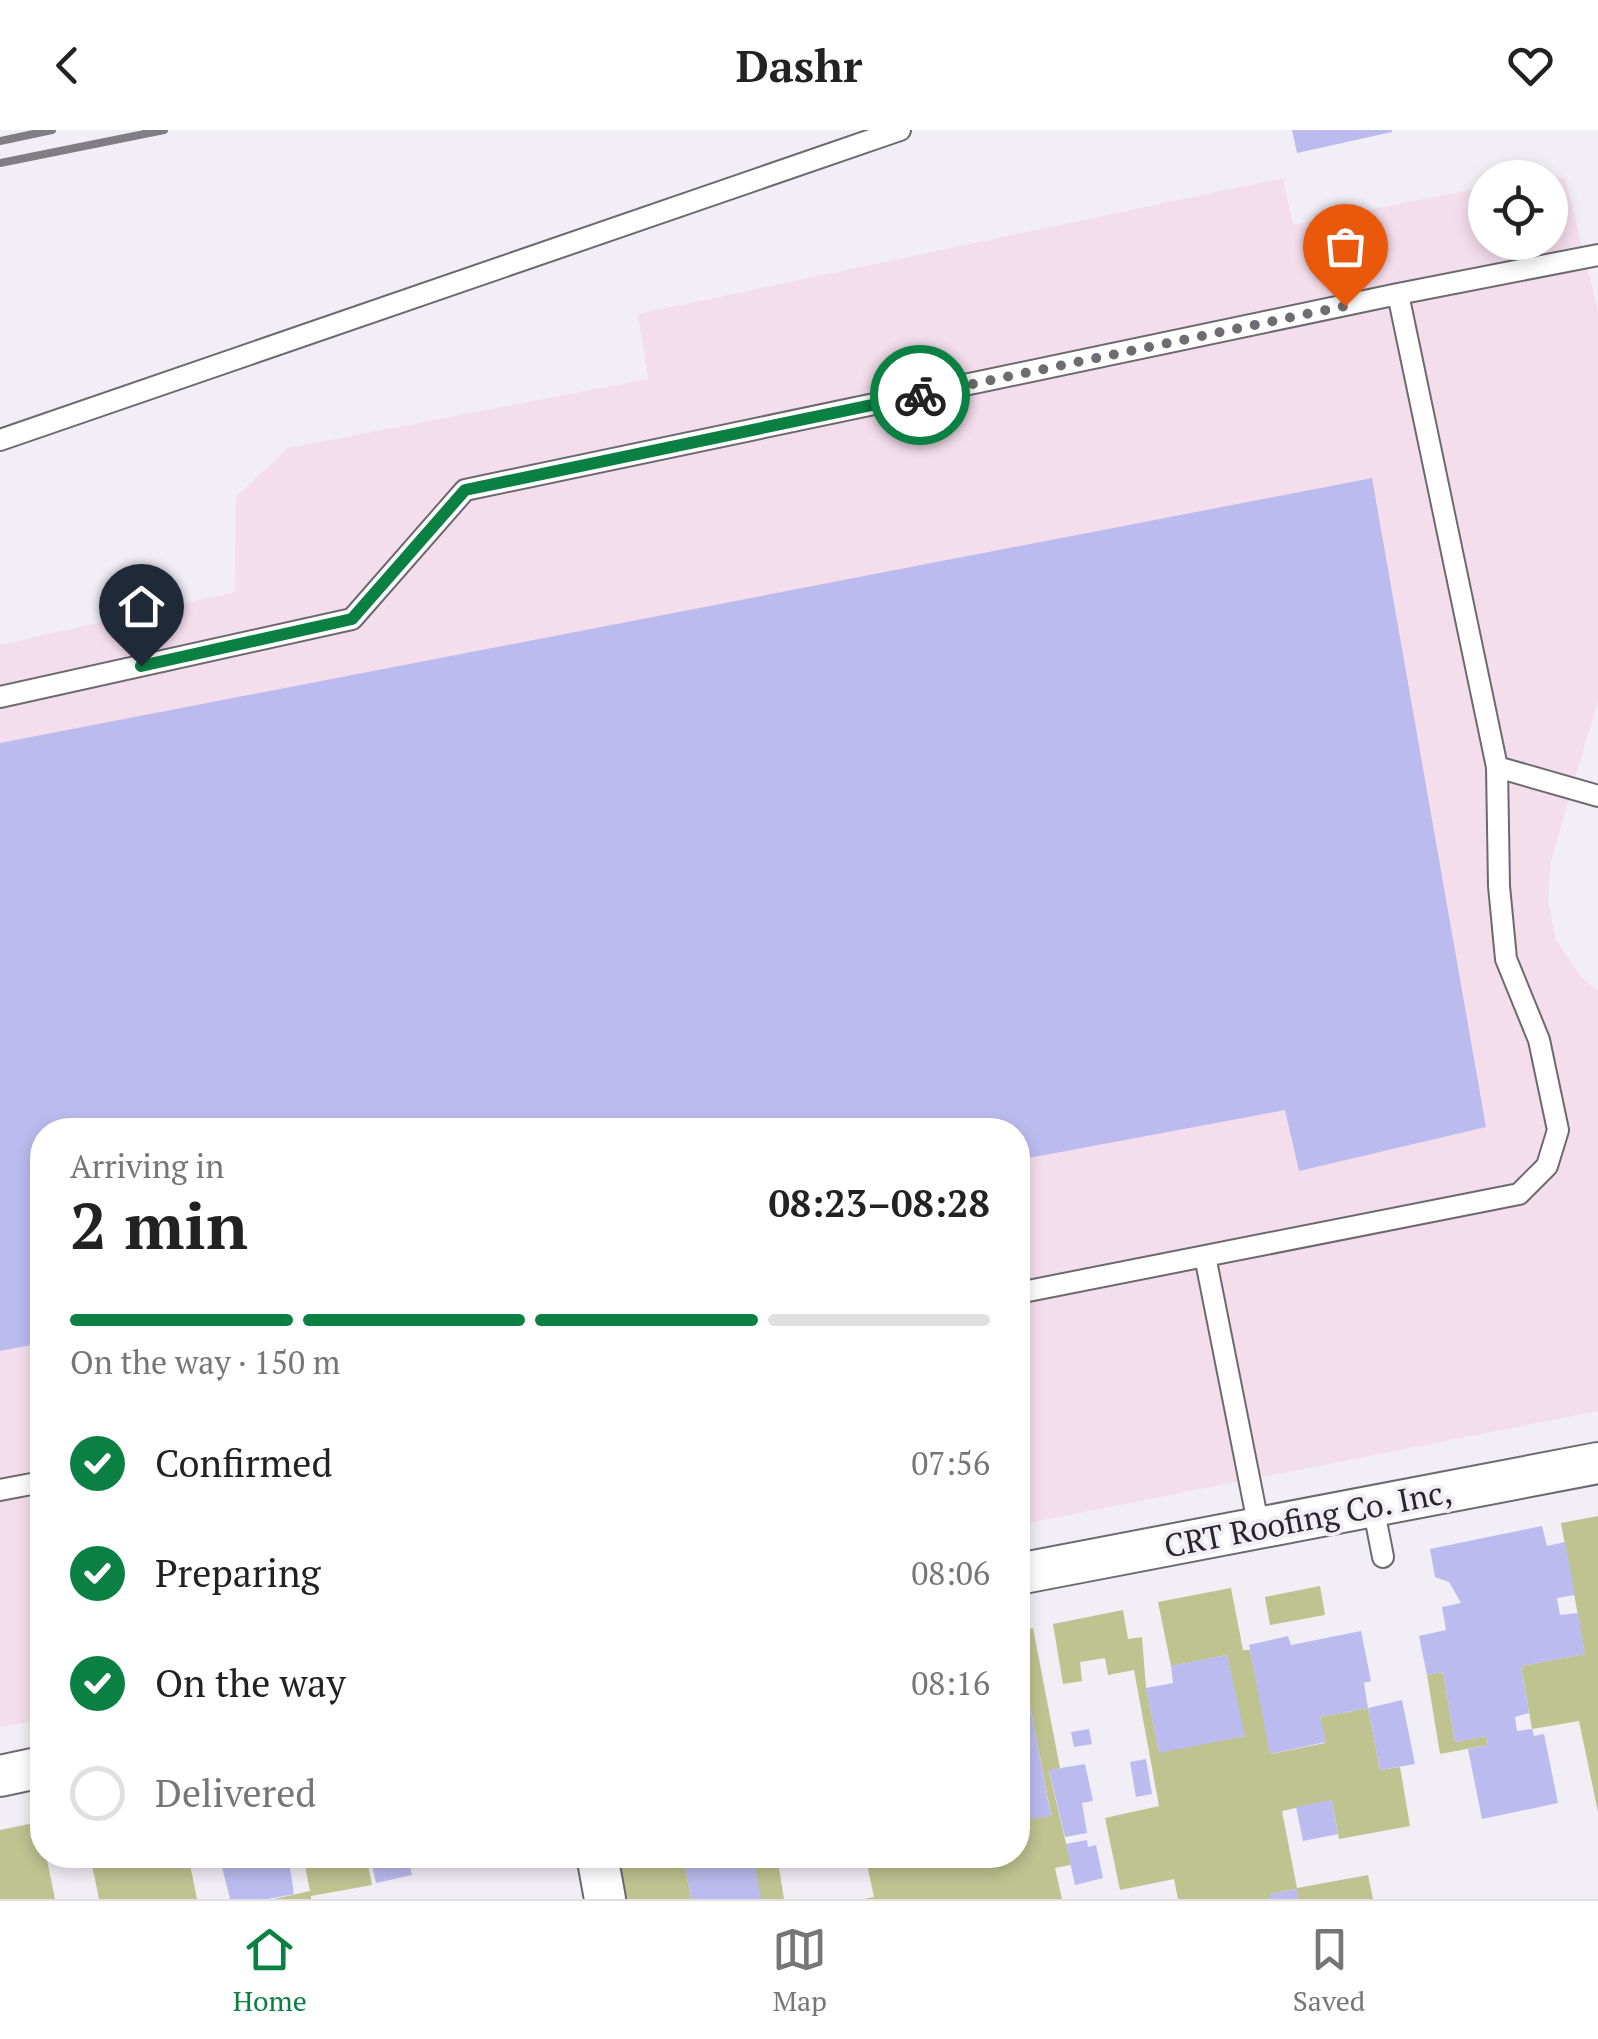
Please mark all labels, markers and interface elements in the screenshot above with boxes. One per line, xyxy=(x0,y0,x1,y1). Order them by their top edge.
text: Dashr xyxy=(736,35,862,95)
icon: back xyxy=(40,38,95,93)
icon: heart xyxy=(1503,38,1558,93)
map controls xyxy=(1468,160,1568,260)
button: locate xyxy=(1468,160,1568,260)
pin xyxy=(1303,204,1388,307)
icon: bag xyxy=(1318,219,1373,274)
courier xyxy=(870,345,970,445)
icon: bike xyxy=(893,368,948,423)
pin xyxy=(99,564,184,667)
icon: home xyxy=(114,579,169,634)
text: Arriving in xyxy=(70,1145,224,1187)
text: 08:23–08:28 xyxy=(768,1178,990,1228)
text: 2 min xyxy=(70,1181,248,1268)
text: On the way · 150 m xyxy=(70,1341,340,1383)
icon: check xyxy=(70,1436,125,1491)
text: Confirmed xyxy=(155,1438,333,1488)
text: 07:56 xyxy=(911,1442,990,1484)
street label: CRT Roofing Co. Inc, xyxy=(1160,1470,1455,1567)
icon: check xyxy=(70,1546,125,1601)
text: Preparing xyxy=(155,1548,321,1598)
text: 08:06 xyxy=(911,1552,990,1594)
icon: check xyxy=(70,1656,125,1711)
text: On the way xyxy=(155,1658,346,1708)
text: 08:16 xyxy=(911,1662,990,1704)
text: Delivered xyxy=(155,1768,316,1818)
tab: Home xyxy=(233,1922,307,2019)
tab: Map xyxy=(772,1922,827,2019)
tab: Saved xyxy=(1293,1922,1365,2019)

